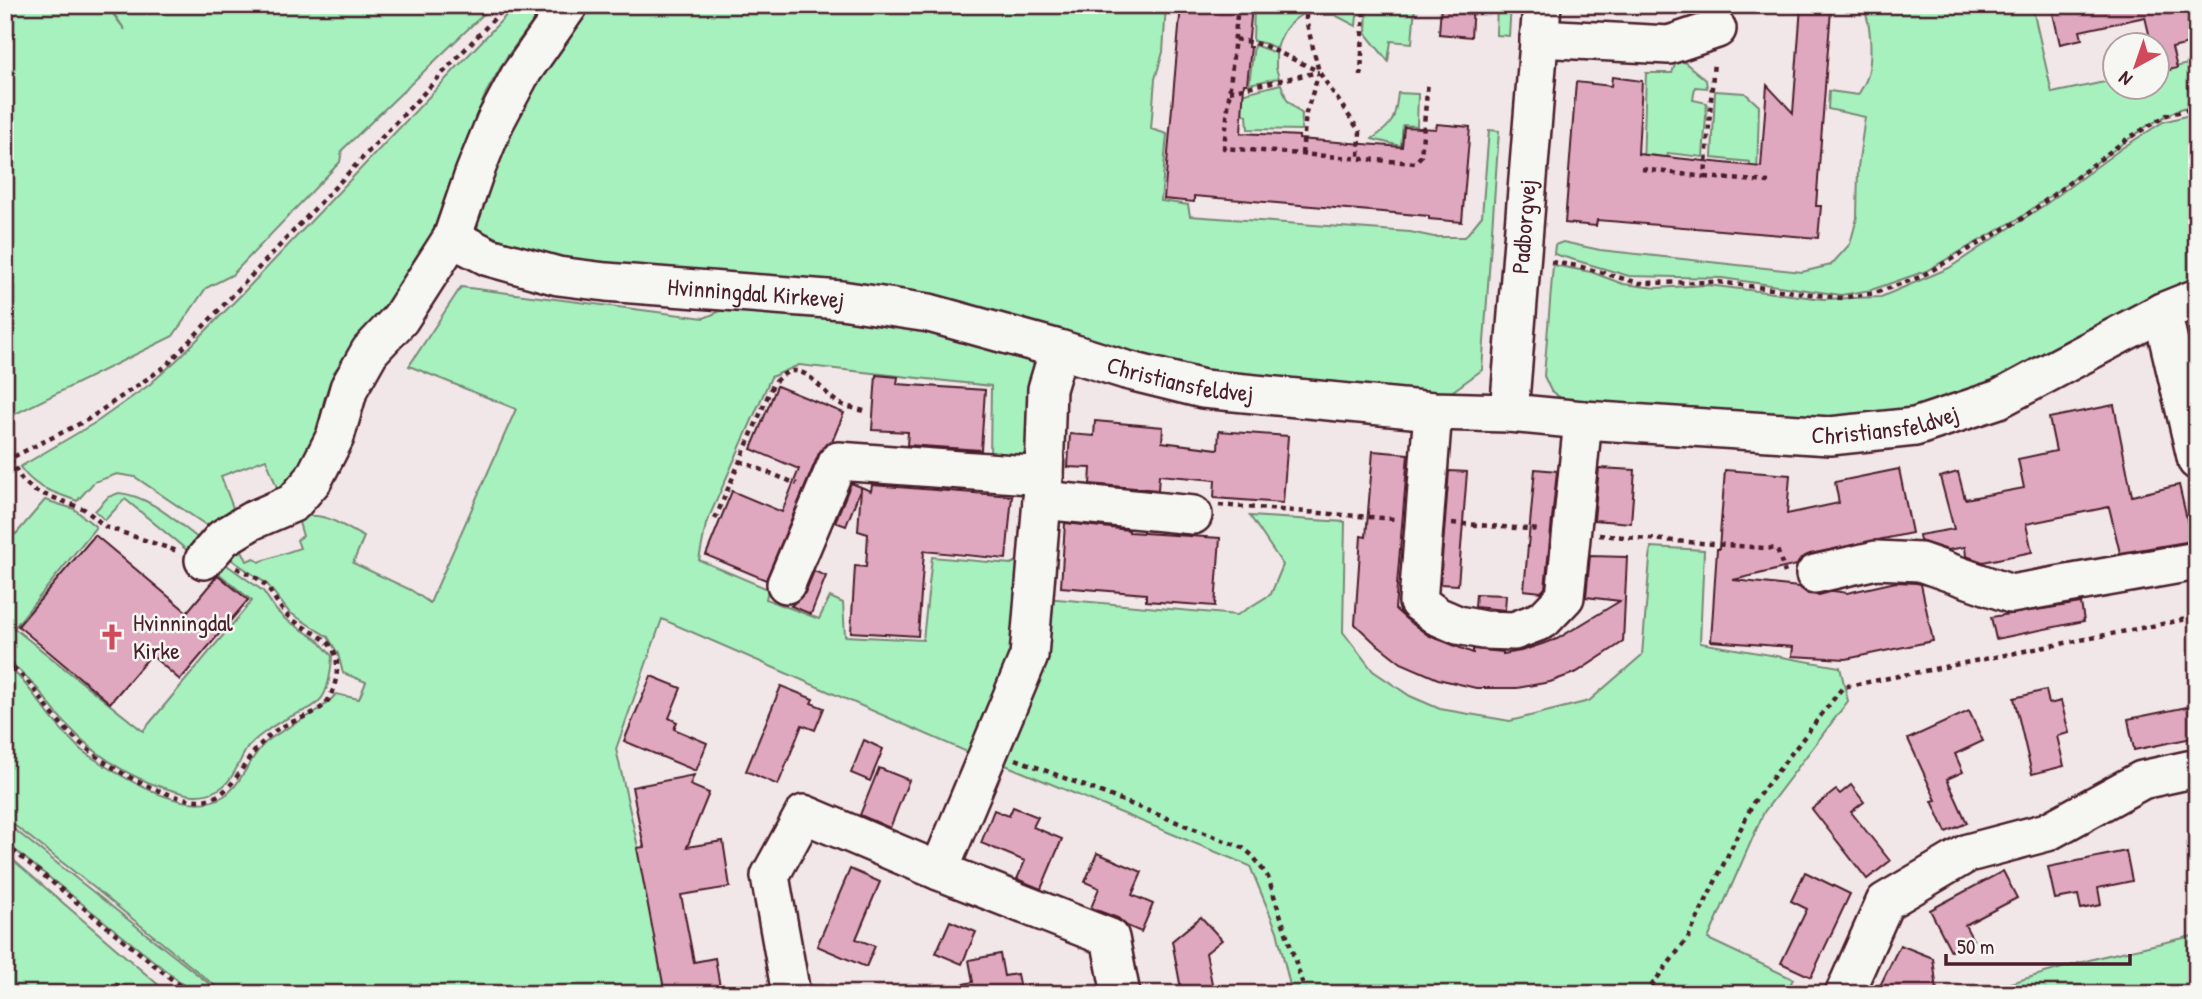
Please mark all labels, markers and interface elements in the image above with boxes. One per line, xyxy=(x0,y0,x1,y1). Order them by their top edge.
north arrow xyxy=(2100,32,2170,102)
text: N xyxy=(2113,66,2137,92)
street label: Padborgvej xyxy=(1503,178,1543,275)
street label: Hvinningdal Kirkevej xyxy=(667,270,847,315)
street label: Christiansfeldvej xyxy=(1103,348,1255,409)
street label: Christiansfeldvej xyxy=(1811,397,1963,451)
place label: Hvinningdal Kirke xyxy=(133,606,234,666)
church icon: Hvinningdal Kirke xyxy=(97,622,127,652)
scale bar xyxy=(1946,922,2130,966)
text: 50 m xyxy=(1957,932,1994,961)

